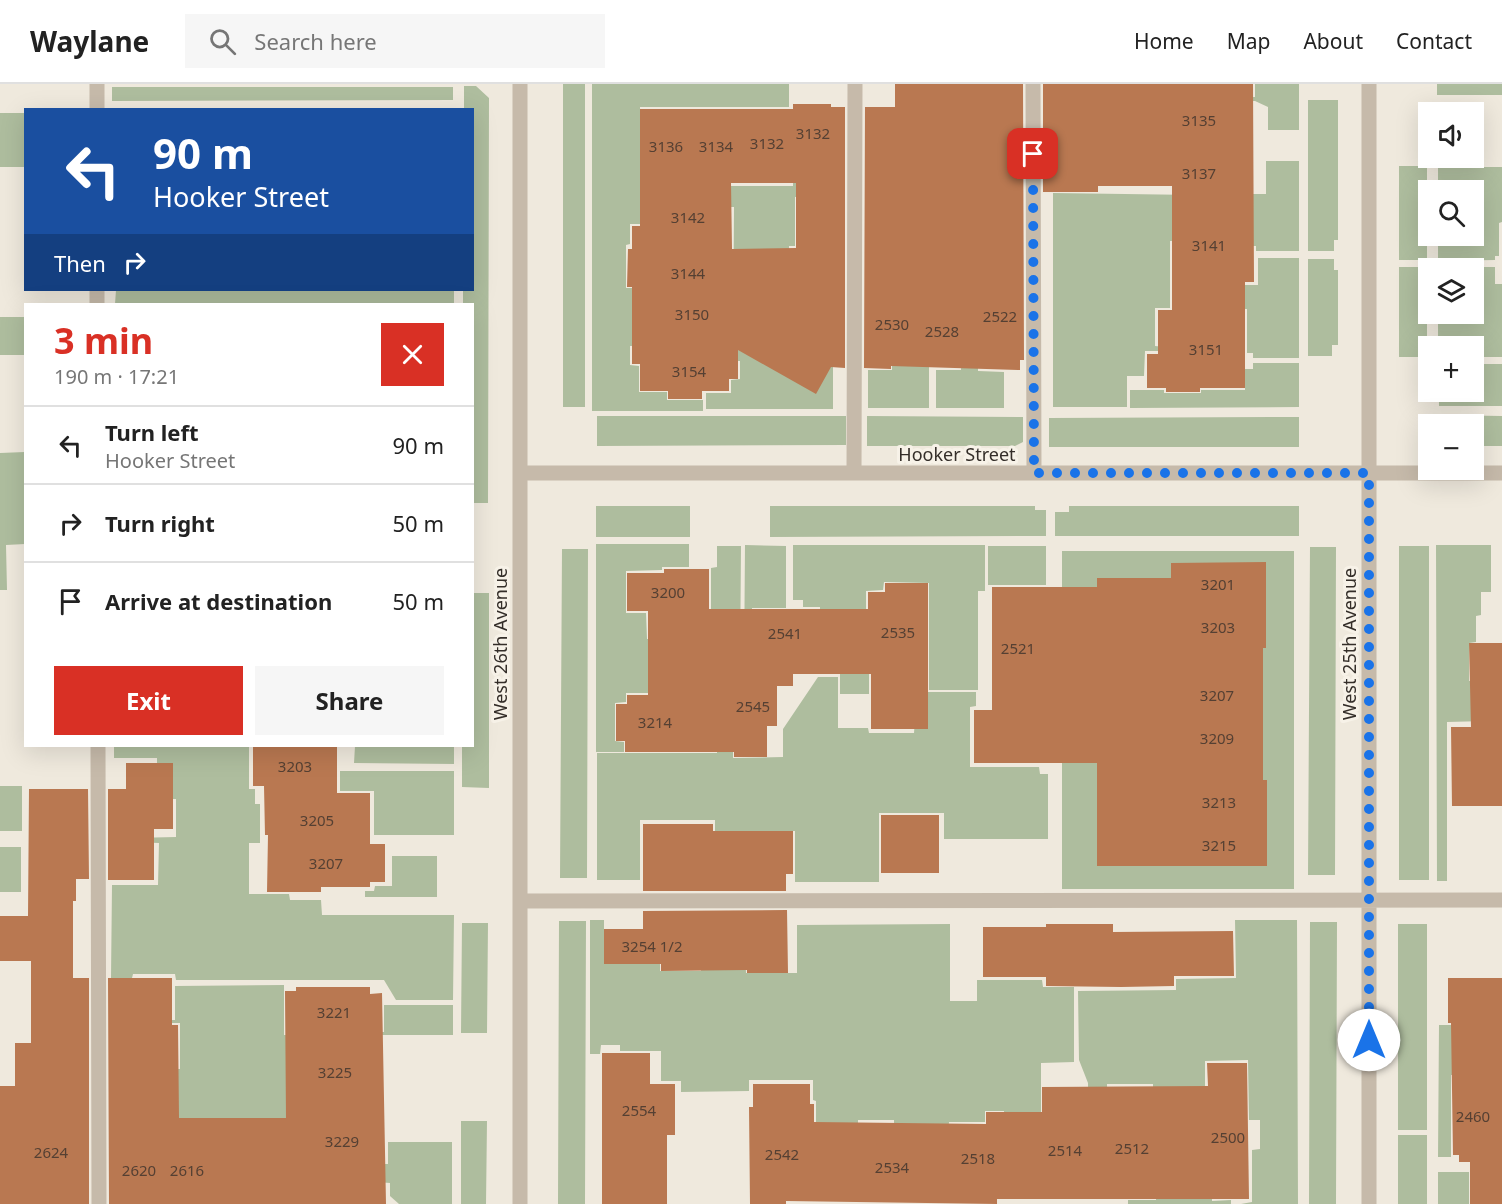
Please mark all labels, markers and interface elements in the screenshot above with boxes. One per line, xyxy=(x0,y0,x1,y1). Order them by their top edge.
search box xyxy=(185,14,605,68)
text: Waylane xyxy=(30,22,149,60)
icon: search xyxy=(206,25,239,58)
text: Search here xyxy=(254,26,377,56)
text: Home xyxy=(1134,27,1194,55)
text: Map xyxy=(1227,27,1270,55)
text: About xyxy=(1303,27,1363,55)
text: Contact xyxy=(1396,27,1472,55)
map controls xyxy=(1418,102,1484,480)
button: sound xyxy=(1418,102,1484,168)
house number: 3135 xyxy=(1182,110,1216,130)
house number: 3132 xyxy=(796,123,830,143)
text: 90 m xyxy=(153,124,253,181)
pin xyxy=(1007,128,1058,179)
icon: left xyxy=(54,132,132,210)
house number: 3132 xyxy=(750,133,784,153)
house number: 3136 xyxy=(649,136,683,156)
house number: 3134 xyxy=(699,136,734,156)
icon: arrive xyxy=(1016,137,1049,170)
house number: 3137 xyxy=(1182,163,1216,183)
text: Hooker Street xyxy=(153,178,329,215)
button: search xyxy=(1418,180,1484,246)
house number: 3142 xyxy=(671,207,705,227)
house number: 3141 xyxy=(1192,235,1226,255)
icon: right xyxy=(118,246,151,279)
text: Then xyxy=(54,248,106,278)
button: layers xyxy=(1418,258,1484,324)
house number: 3144 xyxy=(671,263,706,283)
house number: 3150 xyxy=(675,304,709,324)
house number: 2522 xyxy=(983,306,1017,326)
house number: 2530 xyxy=(875,314,909,334)
text: 3 min xyxy=(54,316,153,365)
house number: 2528 xyxy=(925,321,959,341)
button: close xyxy=(381,323,444,386)
button: + xyxy=(1418,336,1484,402)
house number: 3151 xyxy=(1189,339,1223,359)
house number: 3154 xyxy=(672,361,707,381)
text: 190 m · 17:21 xyxy=(54,363,179,390)
button: − xyxy=(1418,414,1484,480)
text: Turn left xyxy=(105,417,199,447)
icon: left xyxy=(54,429,87,462)
text: 90 m xyxy=(393,430,444,460)
street label: Hooker Street xyxy=(898,442,1016,466)
text: Hooker Street xyxy=(105,447,235,474)
icon: right xyxy=(54,507,87,540)
text: Turn right xyxy=(105,508,215,538)
text: 50 m xyxy=(393,508,444,538)
street label: West 26th Avenue xyxy=(488,568,512,720)
street label: West 25th Avenue xyxy=(1337,568,1361,720)
house number: 3201 xyxy=(1201,574,1235,594)
house number: 3200 xyxy=(651,582,685,602)
icon: arrive xyxy=(54,585,87,618)
text: Arrive at destination xyxy=(105,586,332,616)
text: 50 m xyxy=(393,586,444,616)
house number: 3203 xyxy=(1201,617,1235,637)
house number: 2535 xyxy=(881,622,915,642)
house number: 2541 xyxy=(768,623,802,643)
house number: 2521 xyxy=(1001,638,1035,658)
button: Exit xyxy=(54,666,243,735)
button: Share xyxy=(255,666,444,735)
house number: 3207 xyxy=(1200,685,1234,705)
house number: 2545 xyxy=(736,696,770,716)
house number: 3214 xyxy=(638,712,673,732)
house number: 3209 xyxy=(1200,728,1234,748)
house number: 3203 xyxy=(278,756,312,776)
house number: 3213 xyxy=(1202,792,1236,812)
house number: 3205 xyxy=(300,810,334,830)
house number: 3215 xyxy=(1202,835,1236,855)
house number: 3207 xyxy=(309,853,343,873)
house number: 3254 1/2 xyxy=(622,936,682,956)
house number: 3221 xyxy=(317,1002,351,1022)
position arrow xyxy=(1337,1008,1401,1072)
house number: 3225 xyxy=(318,1062,352,1082)
house number: 2554 xyxy=(622,1100,657,1120)
house number: 2460 xyxy=(1456,1106,1490,1126)
house number: 2500 xyxy=(1211,1127,1245,1147)
house number: 3229 xyxy=(325,1131,359,1151)
house number: 2512 xyxy=(1115,1138,1149,1158)
house number: 2514 xyxy=(1048,1140,1083,1160)
house number: 2624 xyxy=(34,1142,69,1162)
house number: 2542 xyxy=(765,1144,799,1164)
house number: 2518 xyxy=(961,1148,995,1168)
house number: 2534 xyxy=(875,1157,910,1177)
house number: 2620 xyxy=(122,1160,156,1180)
house number: 2616 xyxy=(170,1160,204,1180)

